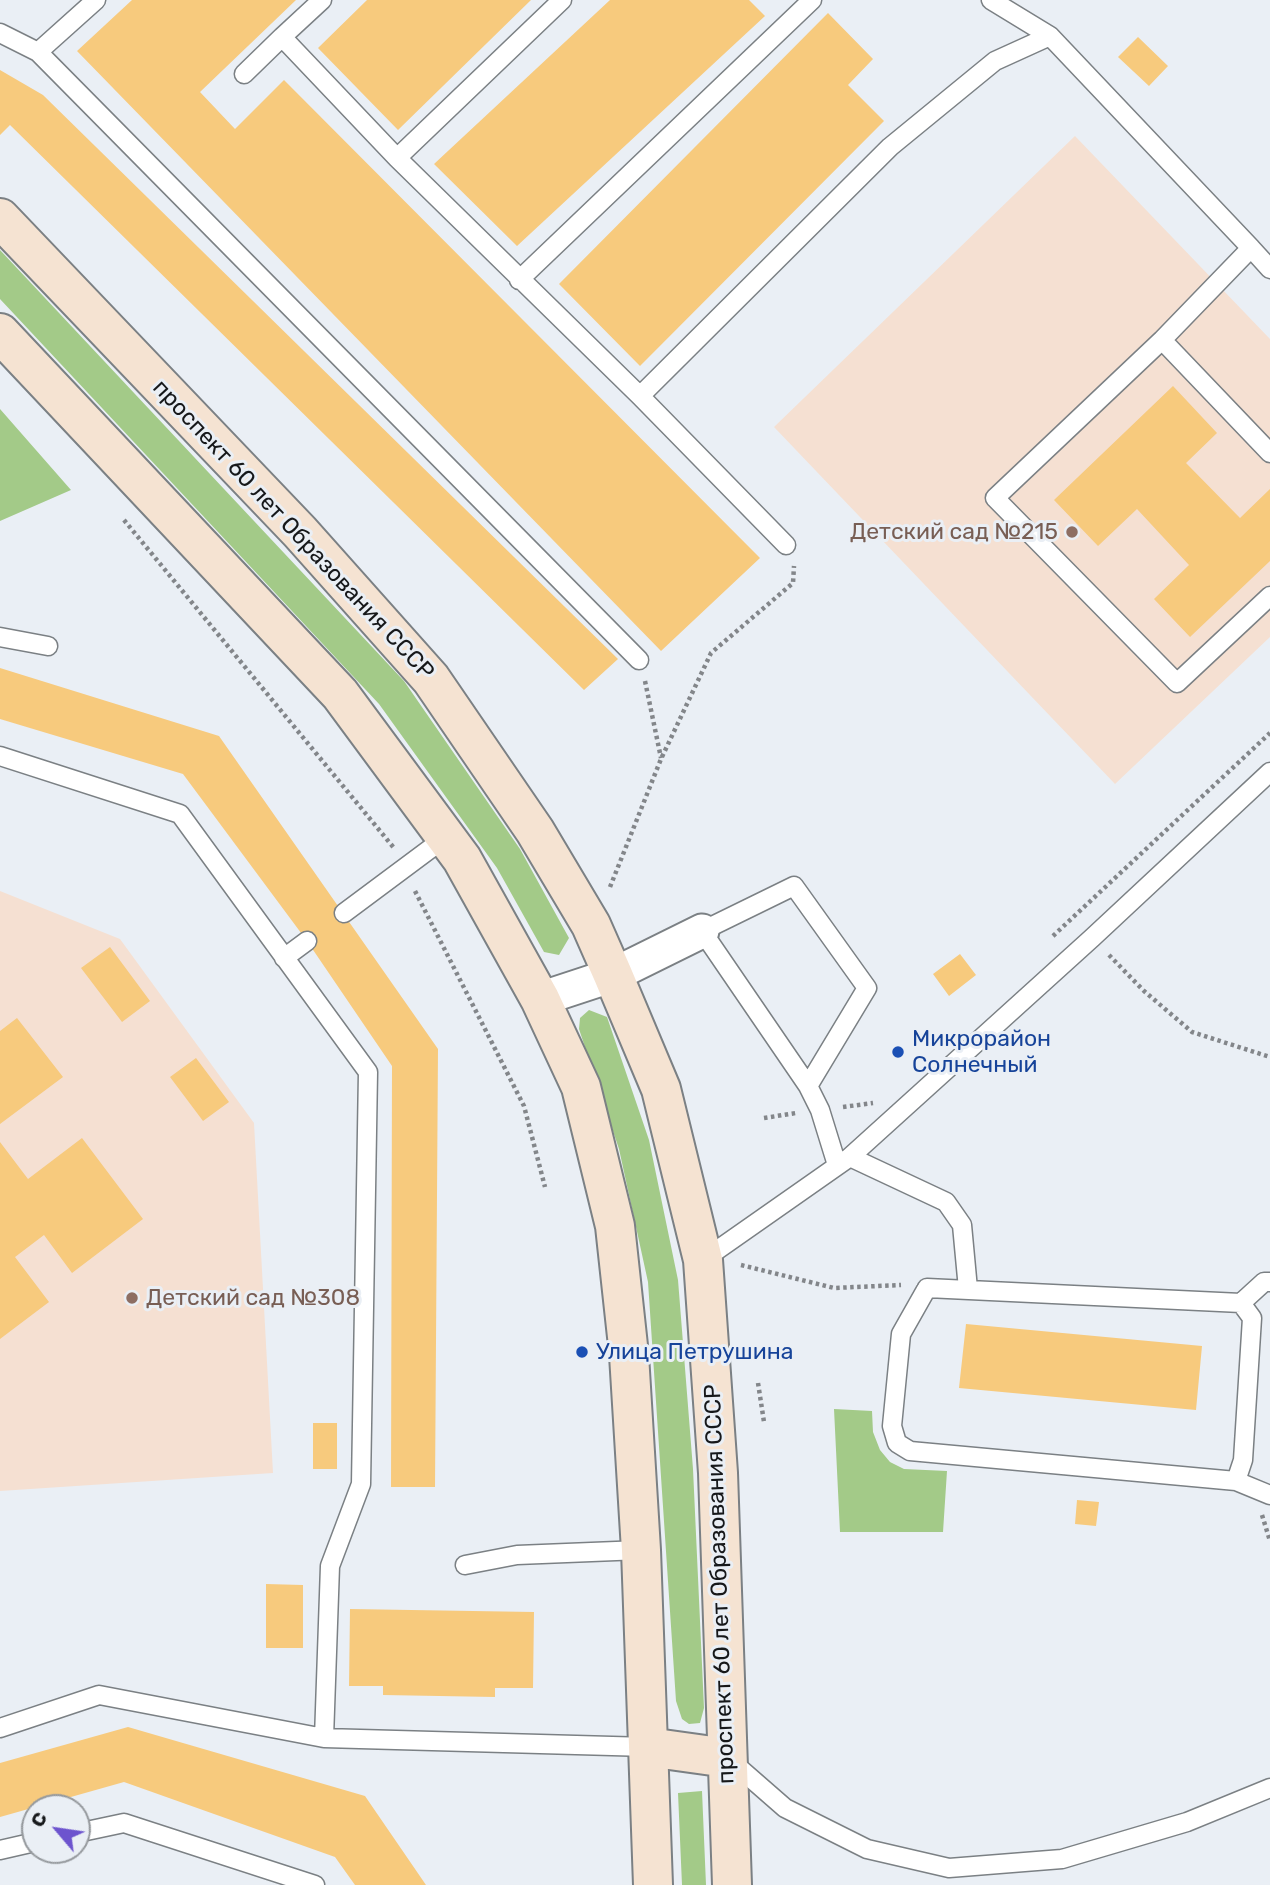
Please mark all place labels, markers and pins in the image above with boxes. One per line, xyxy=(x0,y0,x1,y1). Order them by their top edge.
place label: Детский сад №215 xyxy=(850,518,1058,546)
marker: Детский сад №215 xyxy=(1064,524,1080,540)
place label: Микрорайон Солнечный xyxy=(912,1025,1051,1079)
marker: Микрорайон Солнечный xyxy=(890,1044,906,1060)
place label: Детский сад №308 xyxy=(146,1284,360,1312)
marker: Детский сад №308 xyxy=(124,1290,140,1306)
place label: Улица Петрушина xyxy=(596,1338,793,1366)
marker: Улица Петрушина xyxy=(574,1344,590,1360)

